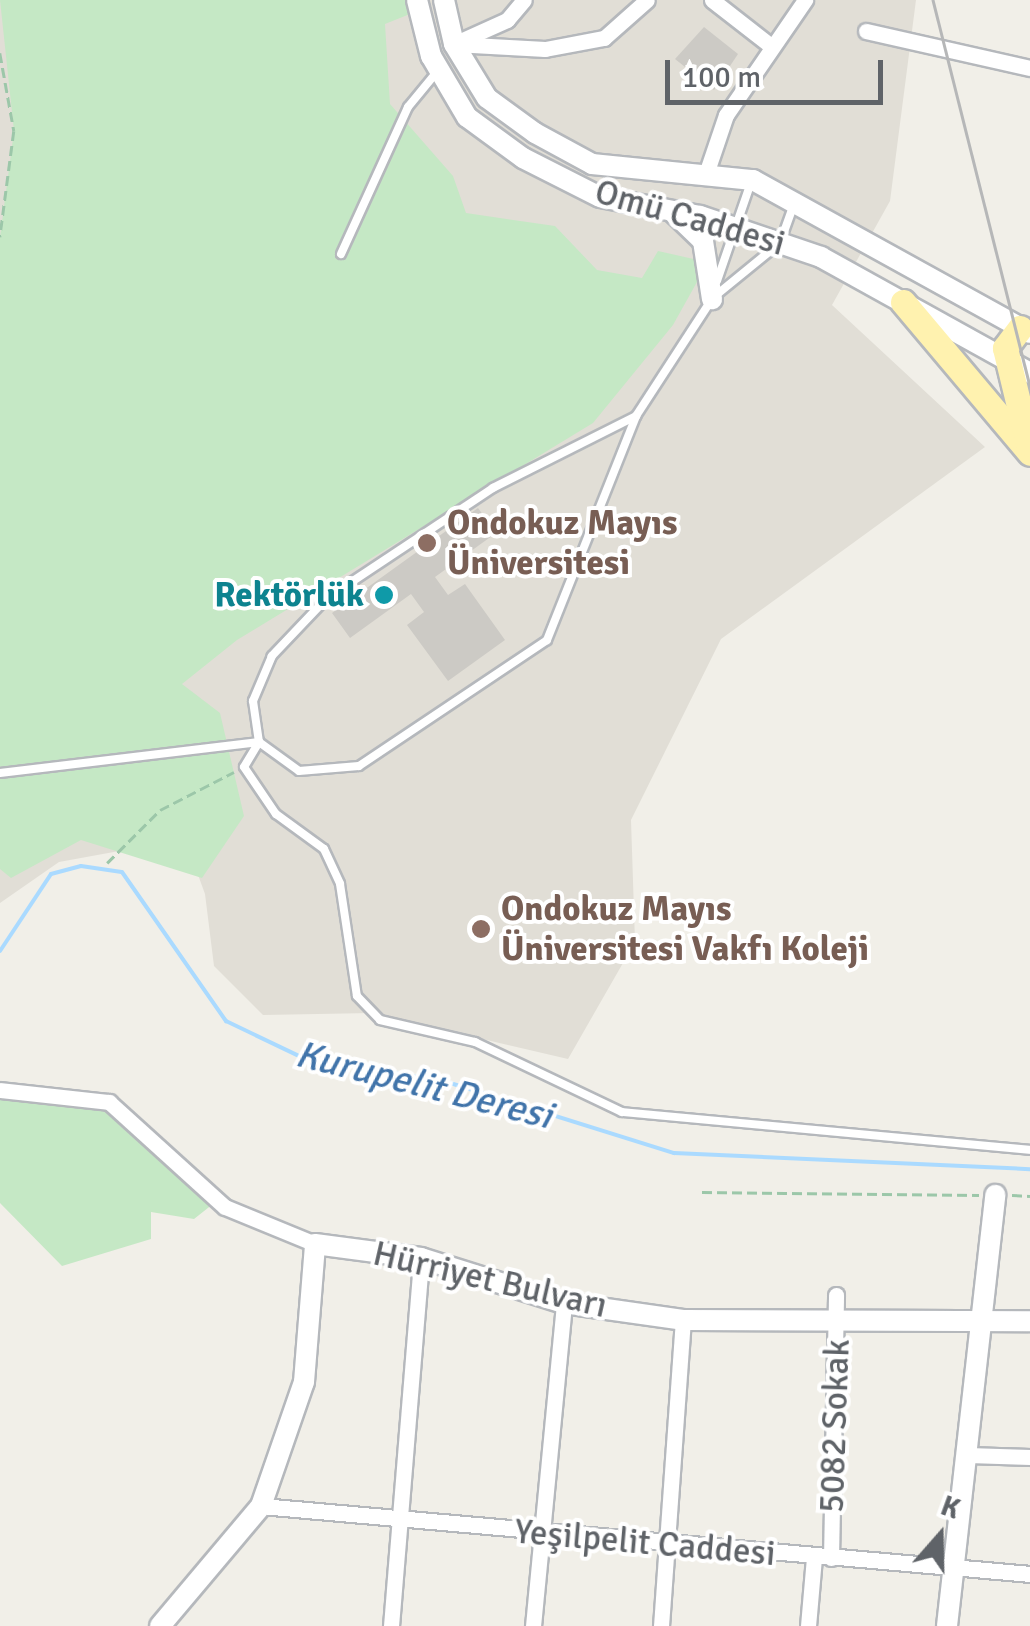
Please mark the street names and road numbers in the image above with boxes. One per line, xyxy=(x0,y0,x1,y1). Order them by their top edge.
street label: Omü Caddesi xyxy=(590,171,790,265)
street label: Hürriyet Bulvarı xyxy=(369,1233,611,1327)
street label: 5082 Sokak xyxy=(811,1338,859,1514)
street label: Yeşilpelit Caddesi xyxy=(513,1511,777,1575)

